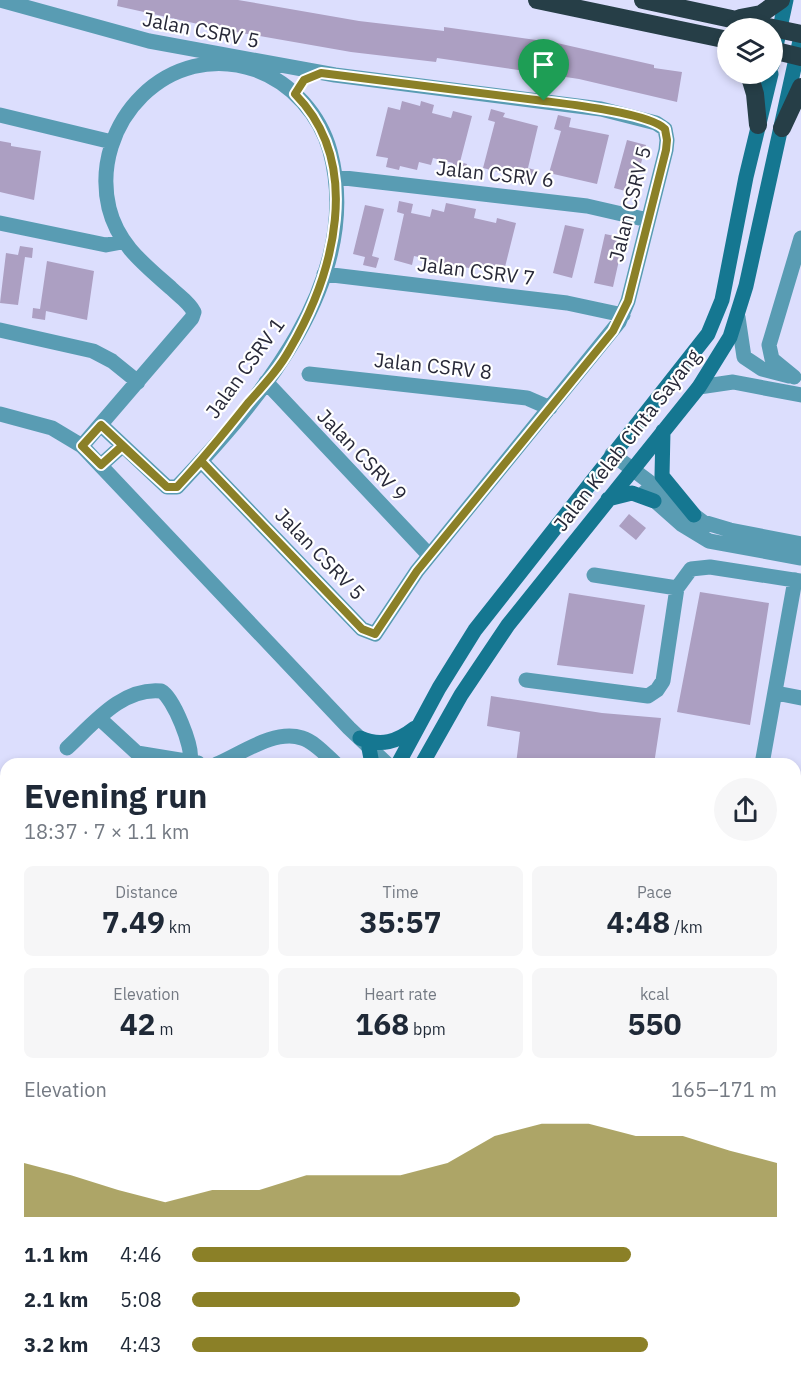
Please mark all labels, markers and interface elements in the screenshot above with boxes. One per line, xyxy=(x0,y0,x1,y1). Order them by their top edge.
street label: Jalan CSRV 5 xyxy=(140,5,262,54)
map controls xyxy=(717,18,783,84)
button: layers xyxy=(717,18,783,84)
pin xyxy=(518,39,569,101)
icon: arrive xyxy=(527,48,560,81)
street label: Jalan CSRV 5 xyxy=(602,143,657,265)
street label: Jalan CSRV 6 xyxy=(435,154,555,193)
street label: Jalan CSRV 7 xyxy=(416,250,536,291)
street label: Jalan CSRV 1 xyxy=(199,312,290,424)
street label: Jalan Kelab Cinta Sayang xyxy=(547,343,707,536)
street label: Jalan CSRV 8 xyxy=(373,346,493,385)
street label: Jalan CSRV 9 xyxy=(312,403,413,507)
street label: Jalan CSRV 5 xyxy=(270,502,371,606)
text: Evening run xyxy=(24,774,208,817)
button: share xyxy=(714,778,777,841)
text: 18:37 · 7 × 1.1 km xyxy=(24,818,189,845)
text: Distance xyxy=(115,882,178,902)
text: Time xyxy=(383,882,418,902)
text: Pace xyxy=(637,882,672,902)
text: 7.49 xyxy=(102,902,165,941)
text: 35:57 xyxy=(360,902,441,941)
text: 4:48 xyxy=(606,902,670,941)
text: km xyxy=(165,917,191,937)
text: /km xyxy=(670,917,703,937)
text: Elevation xyxy=(113,984,180,1004)
text: Heart rate xyxy=(364,984,437,1004)
text: kcal xyxy=(640,984,669,1004)
text: 42 xyxy=(120,1004,156,1043)
text: 168 xyxy=(355,1004,409,1043)
text: 550 xyxy=(628,1004,682,1043)
text: m xyxy=(156,1019,173,1039)
text: bpm xyxy=(409,1019,446,1039)
text: Elevation xyxy=(24,1076,107,1103)
text: 165–171 m xyxy=(671,1076,777,1103)
text: 1.1 km xyxy=(24,1241,88,1268)
text: 4:46 xyxy=(120,1241,162,1268)
text: 2.1 km xyxy=(24,1286,88,1313)
text: 5:08 xyxy=(120,1286,162,1313)
text: 3.2 km xyxy=(24,1331,88,1358)
text: 4:43 xyxy=(120,1331,162,1358)

